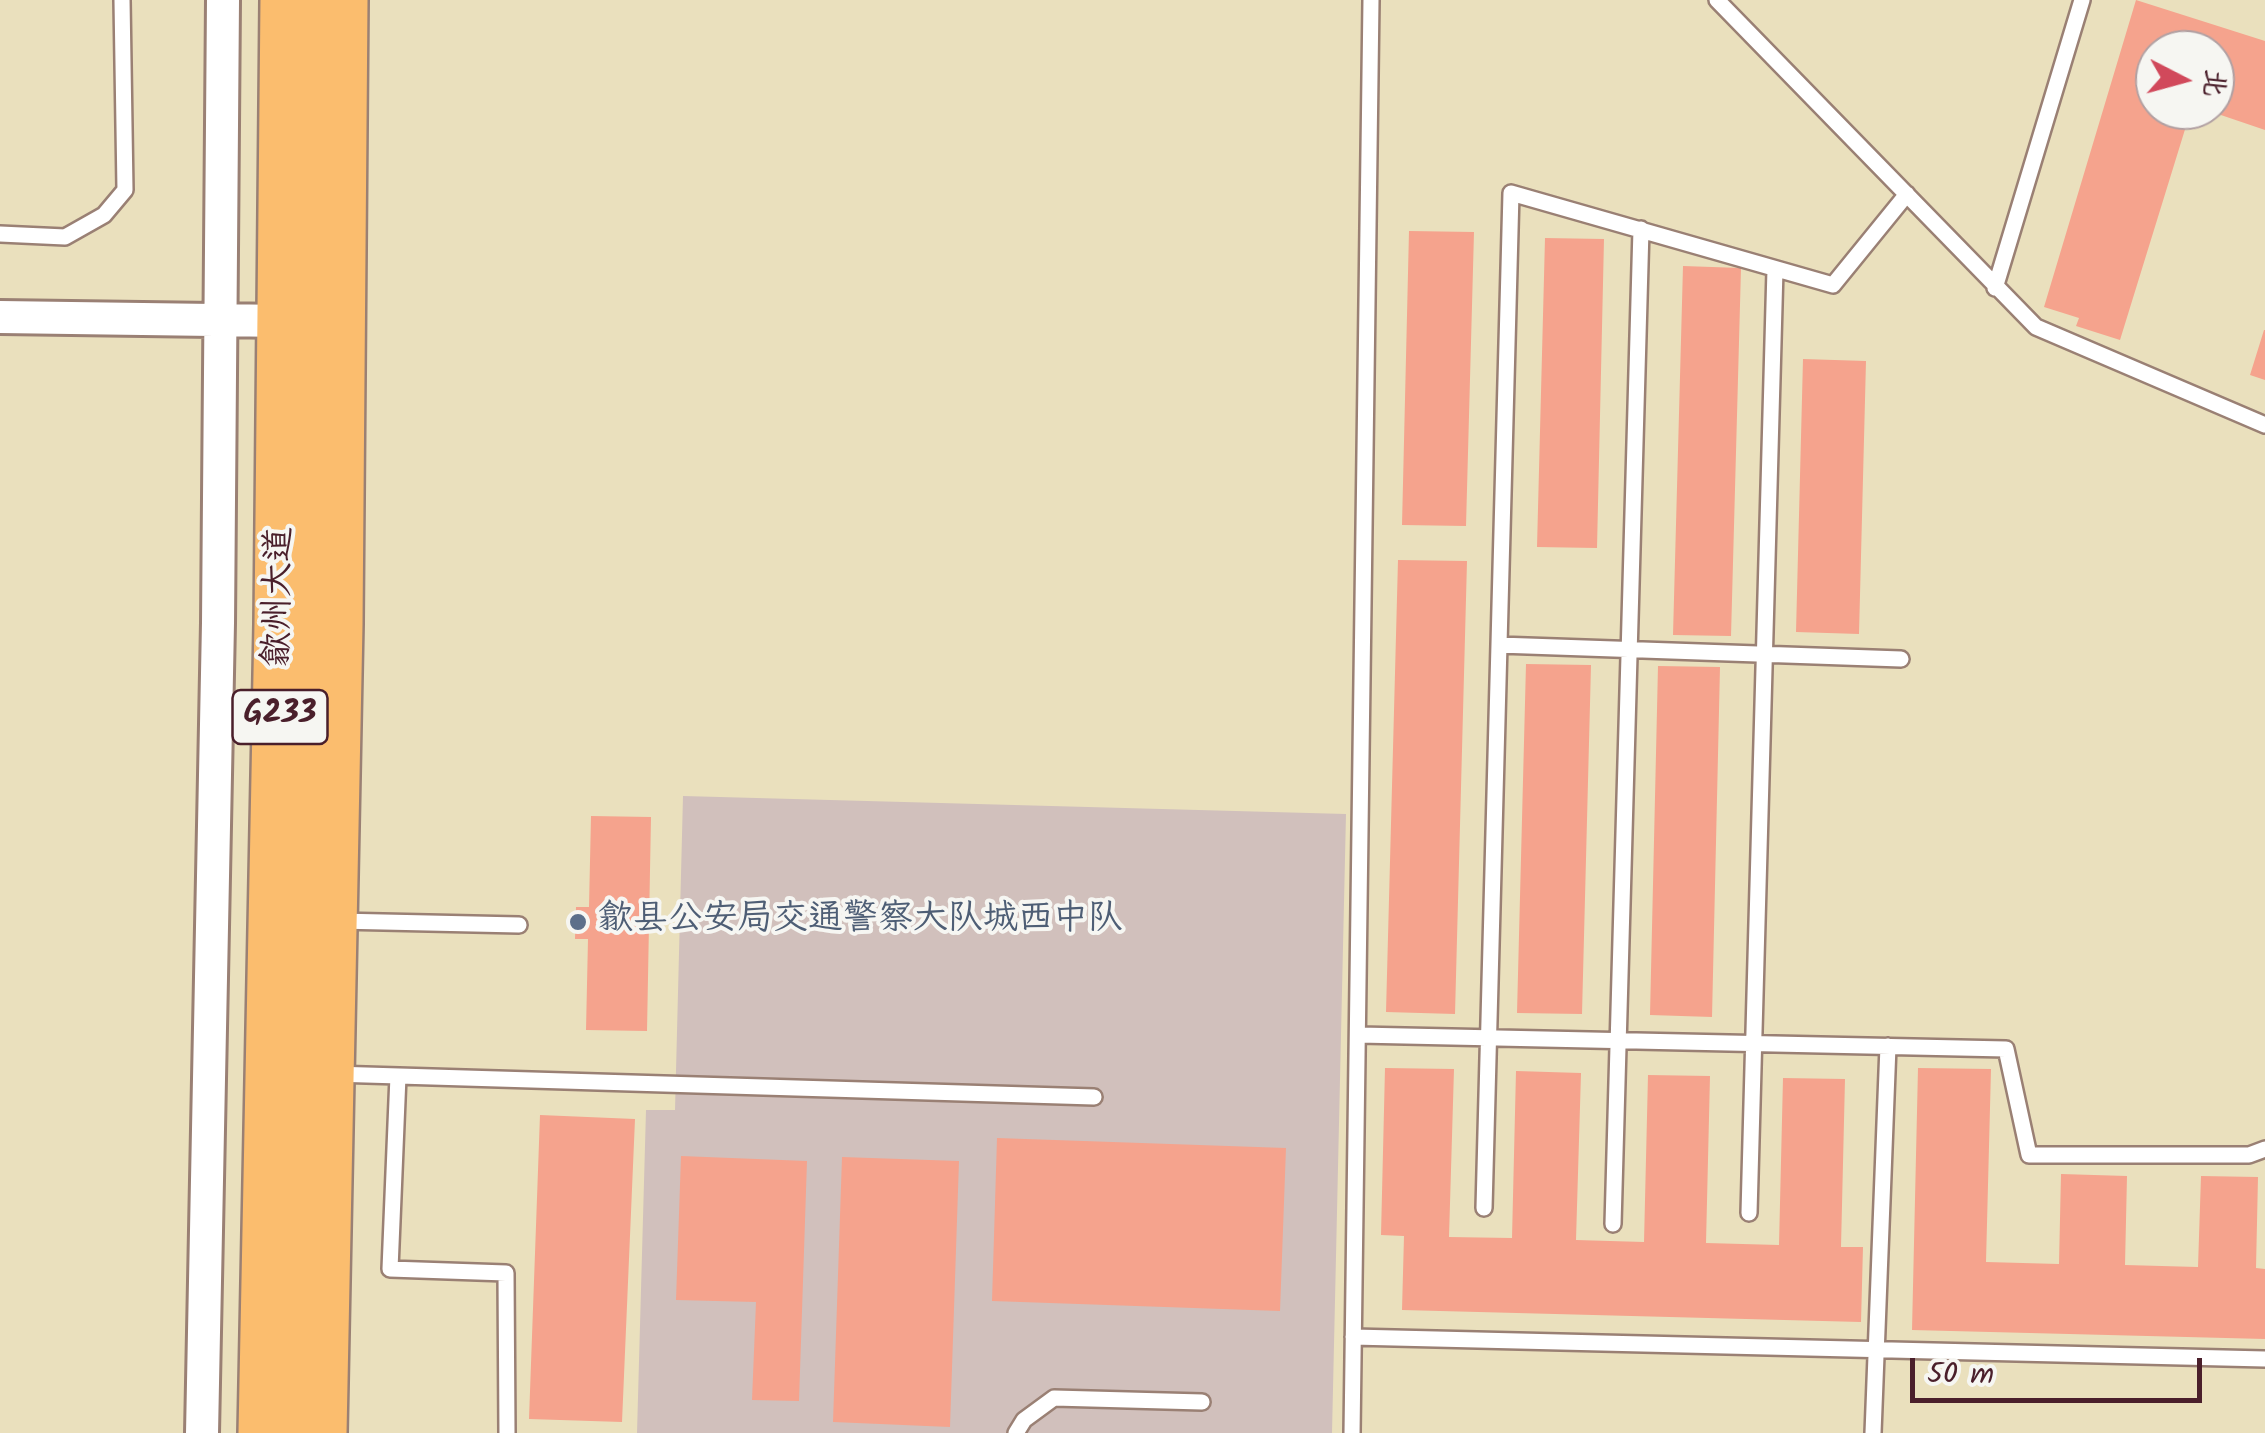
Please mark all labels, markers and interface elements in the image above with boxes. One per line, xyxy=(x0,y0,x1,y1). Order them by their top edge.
north arrow xyxy=(2135,30,2235,130)
text: 北 xyxy=(2190,67,2237,99)
street label: 歙州大道 xyxy=(260,527,304,667)
road number: G233 xyxy=(232,690,328,744)
place label: 歙县公安局交通警察大队城西中队 xyxy=(598,901,1123,943)
marker: 歙县公安局交通警察大队城西中队 xyxy=(567,911,589,933)
scale bar xyxy=(1915,1338,2208,1400)
text: 50 m xyxy=(1927,1351,1994,1399)

